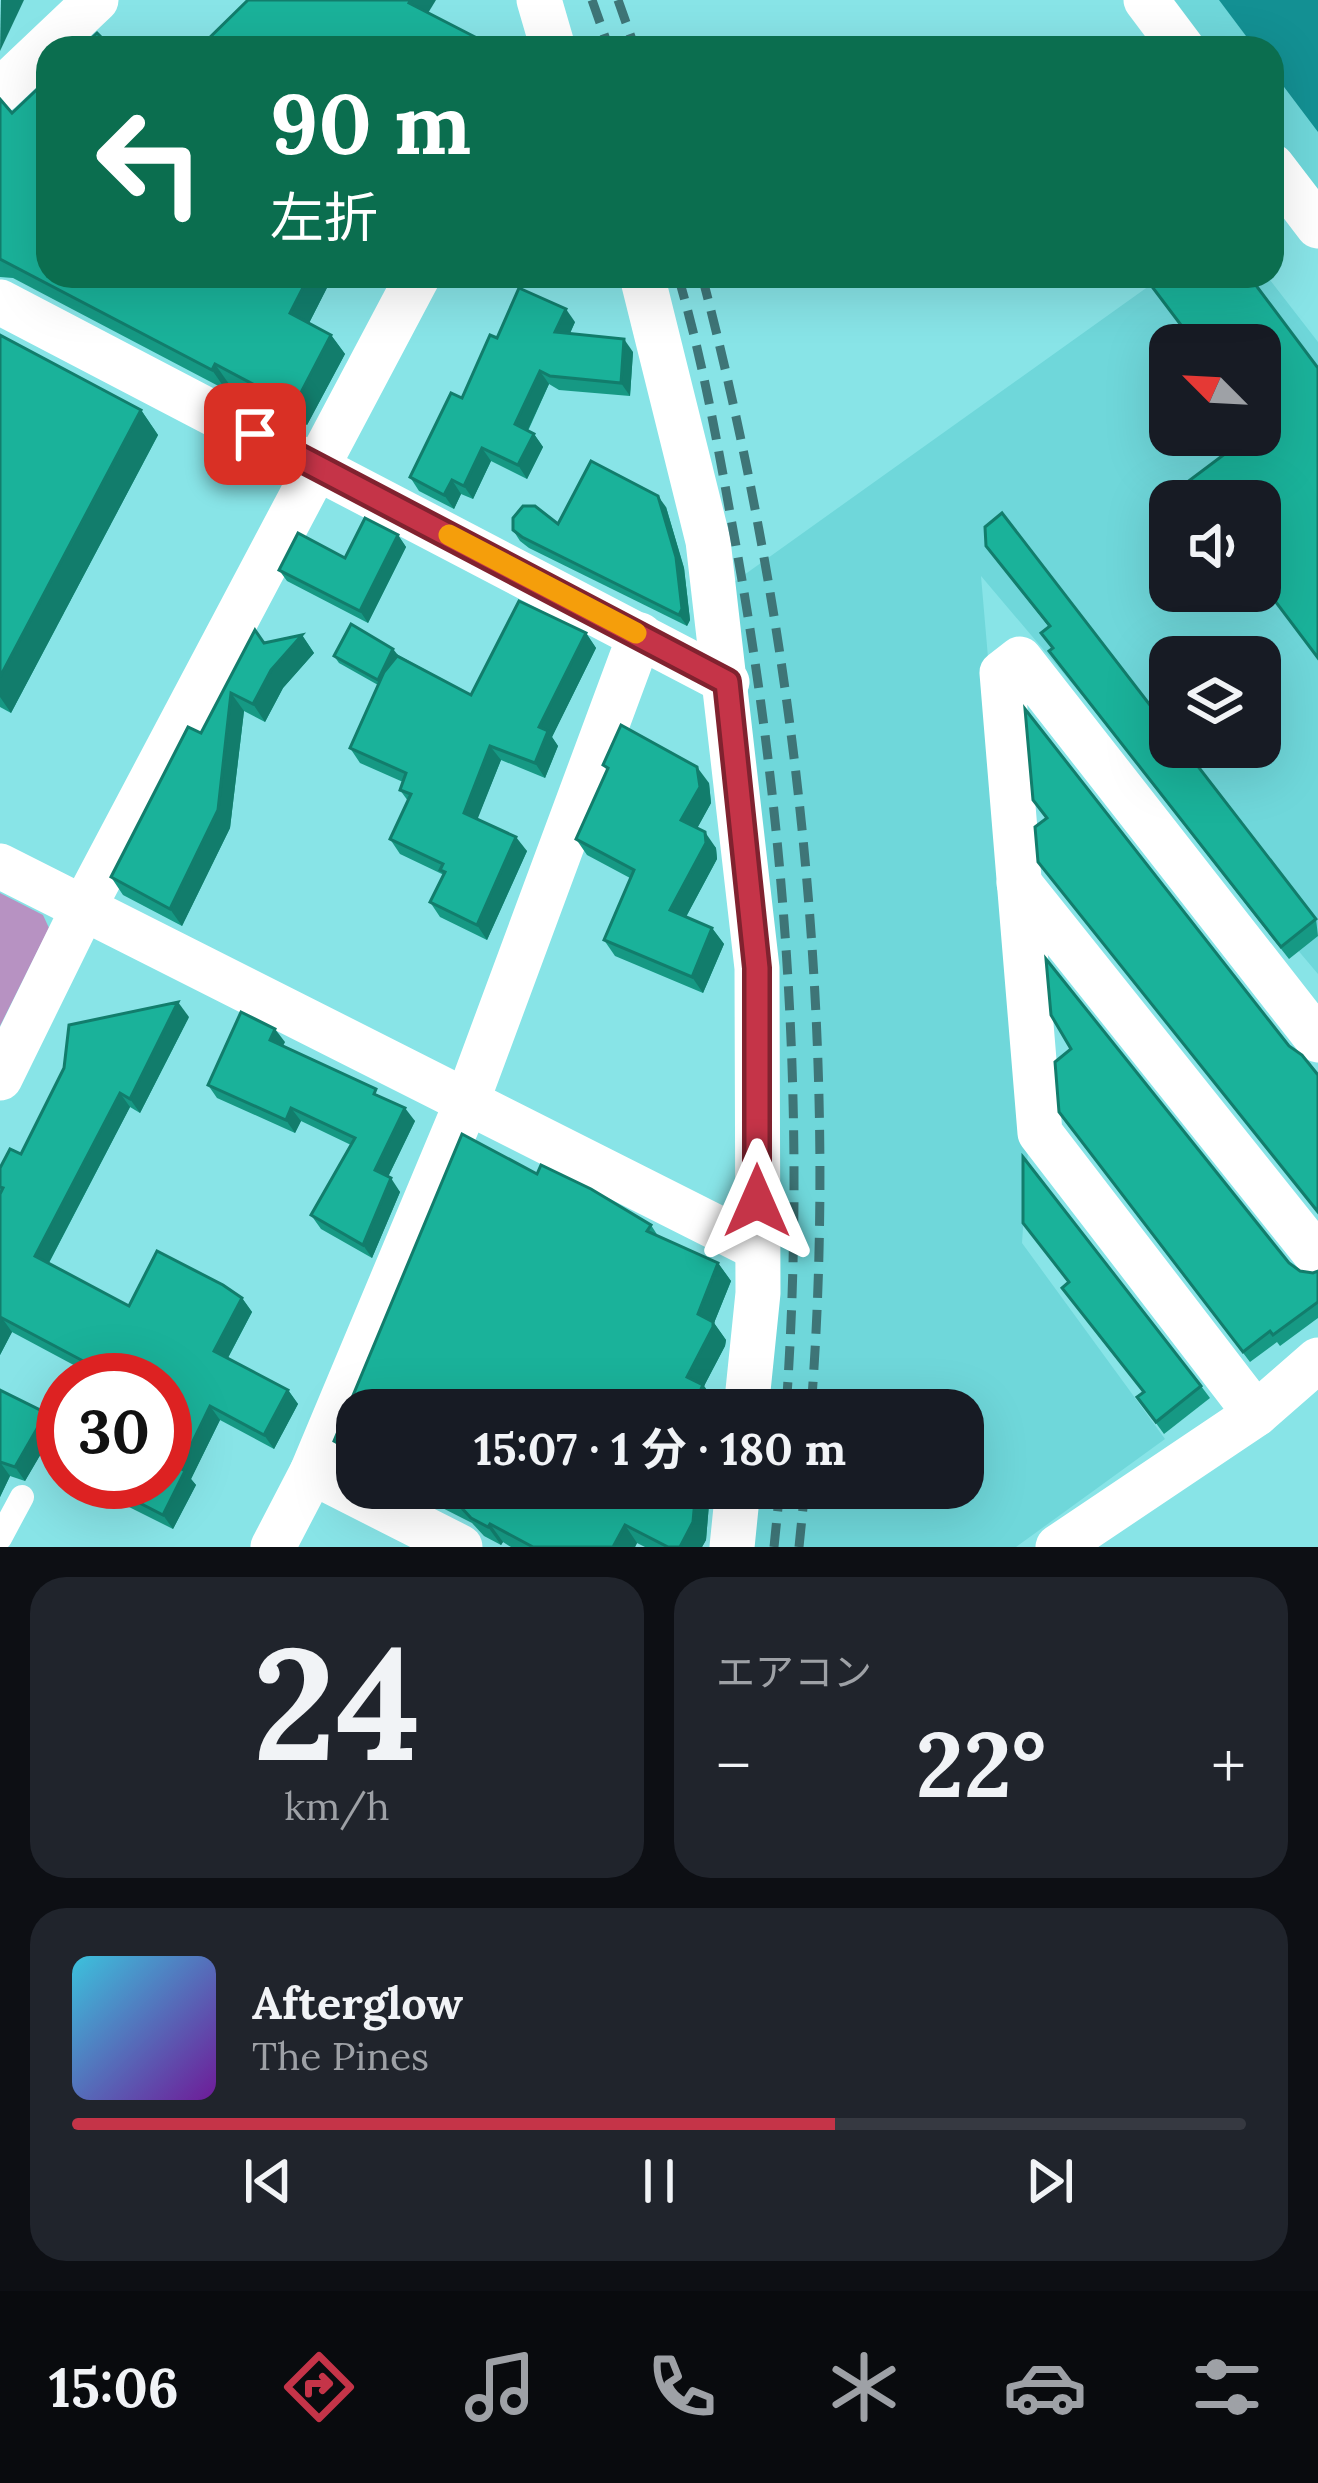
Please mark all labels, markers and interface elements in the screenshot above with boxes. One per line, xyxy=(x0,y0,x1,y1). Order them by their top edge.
text: 90 m xyxy=(270,69,471,177)
icon: left xyxy=(72,84,228,240)
text: 左折 xyxy=(270,183,378,252)
north arrow xyxy=(1149,324,1281,456)
map controls xyxy=(1149,324,1281,768)
pin xyxy=(204,383,306,485)
icon: arrive xyxy=(222,401,288,467)
button: sound xyxy=(1149,480,1281,612)
button: layers xyxy=(1149,636,1281,768)
position arrow xyxy=(694,1138,820,1264)
speed limit sign: 30 xyxy=(36,1353,192,1509)
text: 15:07 · 1 分 · 180 m xyxy=(474,1420,846,1477)
text: 24 xyxy=(253,1603,421,1803)
text: エアコン xyxy=(716,1647,872,1697)
text: 22° xyxy=(916,1706,1046,1822)
text: − xyxy=(716,1723,751,1807)
text: + xyxy=(1211,1723,1246,1807)
text: km/h xyxy=(284,1781,390,1831)
text: Afterglow xyxy=(252,1974,463,2031)
text: The Pines xyxy=(252,2031,429,2081)
icon: previous xyxy=(235,2148,301,2214)
icon: pause xyxy=(626,2148,692,2214)
icon: next xyxy=(1017,2148,1083,2214)
icon: directions xyxy=(277,2345,361,2429)
icon: music xyxy=(458,2345,542,2429)
icon: phone xyxy=(640,2345,724,2429)
icon: climate xyxy=(822,2345,906,2429)
icon: car xyxy=(1003,2345,1087,2429)
icon: filters xyxy=(1185,2345,1269,2429)
text: 15:06 xyxy=(49,2353,179,2422)

